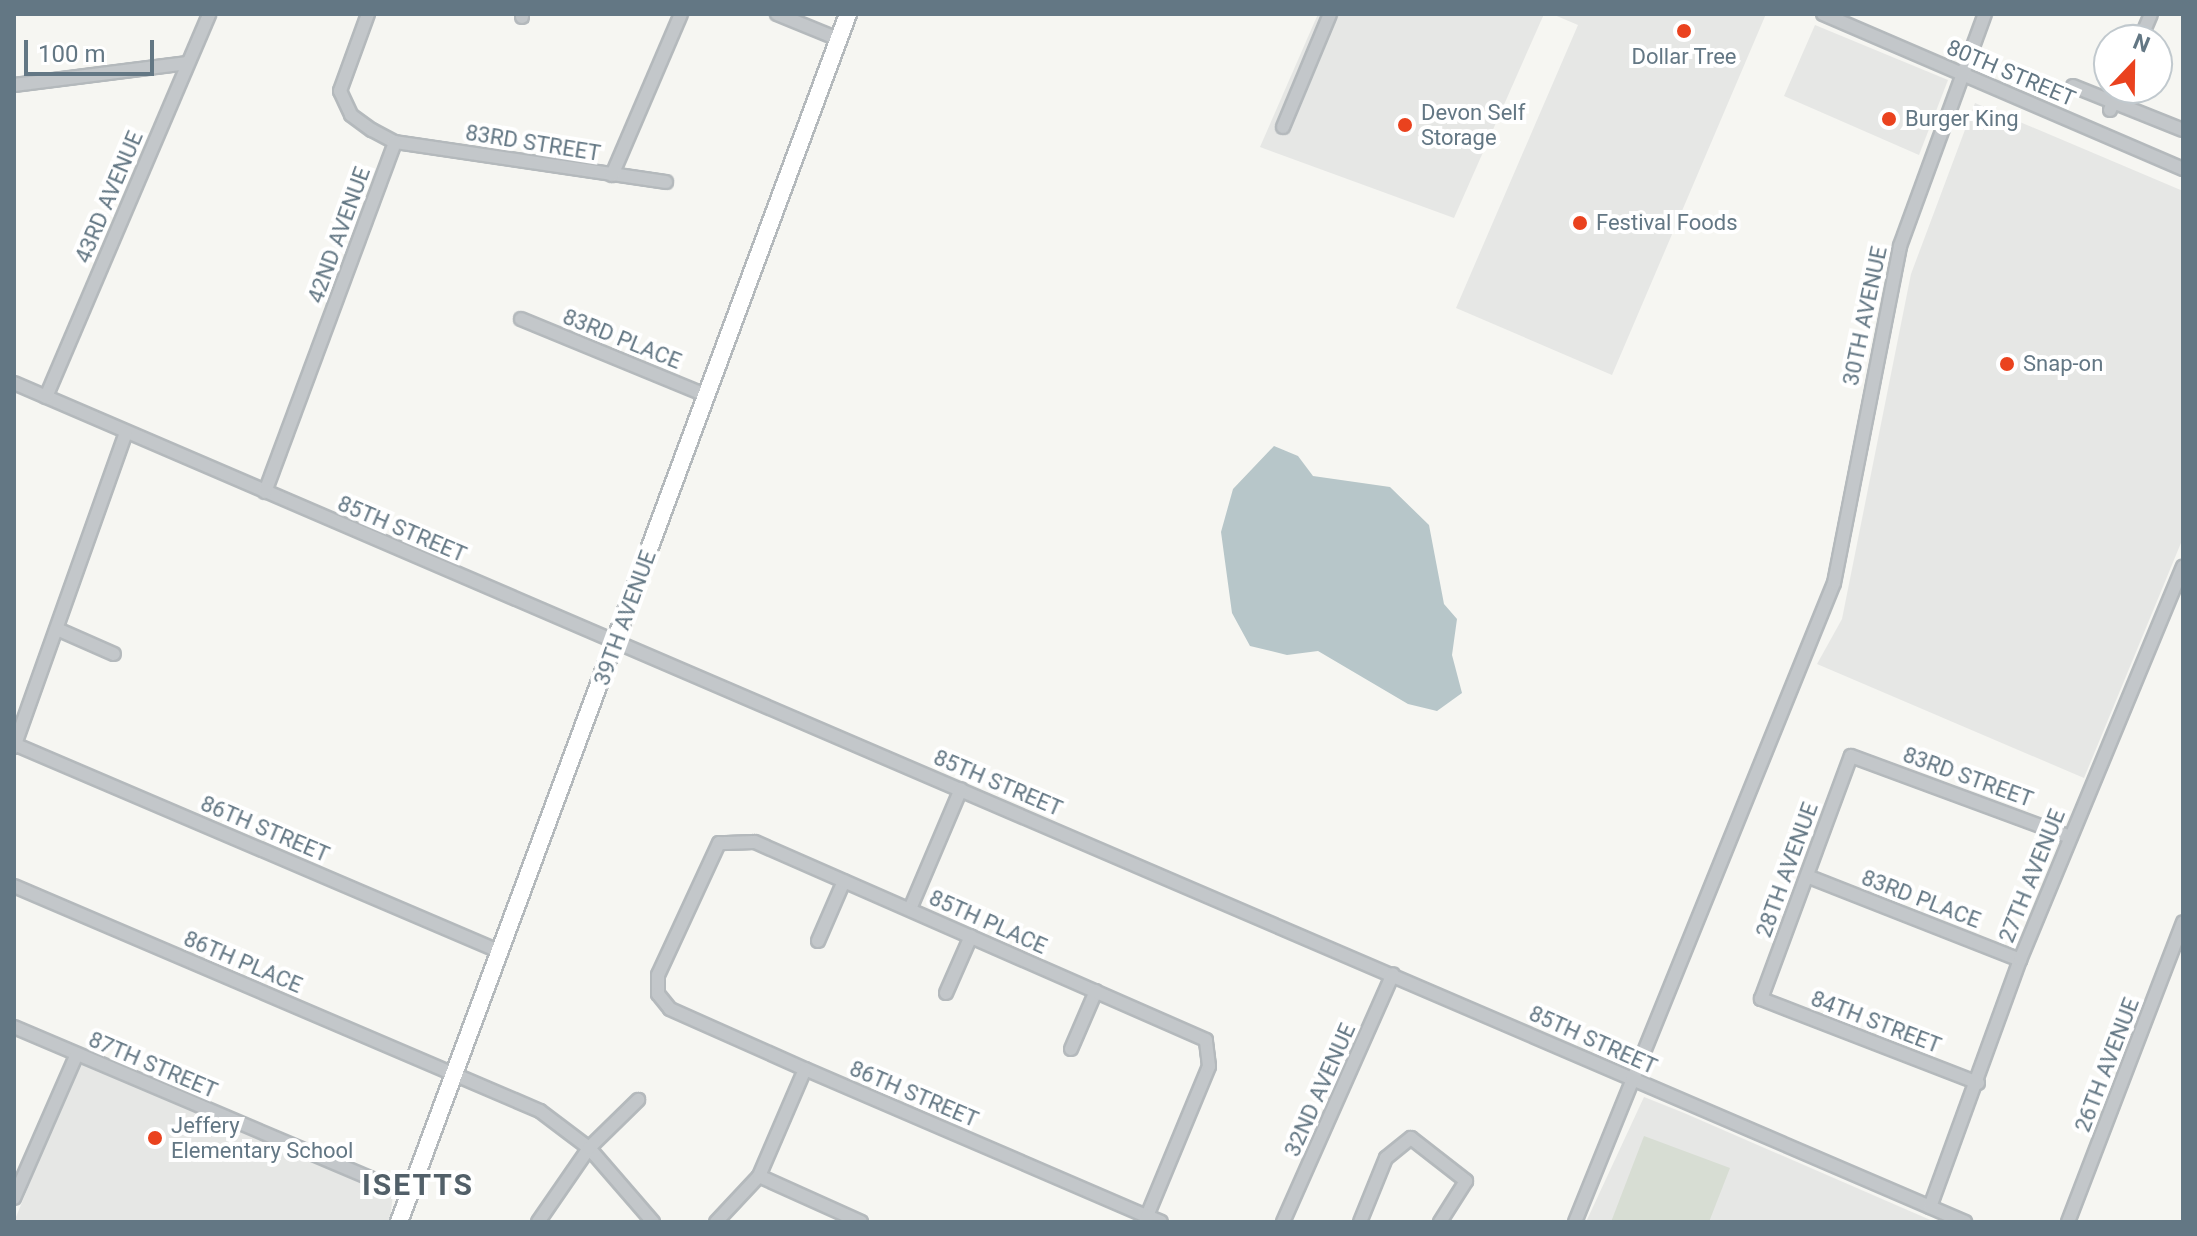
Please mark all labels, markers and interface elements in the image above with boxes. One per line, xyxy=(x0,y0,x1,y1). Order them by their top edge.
marker: Dollar Tree xyxy=(1675,22,1693,40)
scale bar xyxy=(28,24,158,74)
north arrow xyxy=(2093,24,2173,104)
text: N xyxy=(2130,29,2153,58)
street label: 80TH STREET xyxy=(1943,34,2079,112)
text: 100 m xyxy=(38,40,105,68)
place label: Dollar Tree xyxy=(1631,44,1737,70)
place label: Devon Self Storage xyxy=(1421,99,1525,150)
place label: Burger King xyxy=(1905,106,2019,132)
marker: Burger King xyxy=(1880,110,1898,128)
marker: Devon Self Storage xyxy=(1396,116,1414,134)
street label: 83RD STREET xyxy=(464,119,602,167)
street label: 43RD AVENUE xyxy=(69,127,149,267)
street label: 42ND AVENUE xyxy=(302,163,376,307)
place label: Festival Foods xyxy=(1596,210,1738,236)
marker: Festival Foods xyxy=(1571,214,1589,232)
street label: 30TH AVENUE xyxy=(1837,244,1893,388)
street label: 83RD PLACE xyxy=(559,303,685,375)
place label: Snap-on xyxy=(2023,351,2103,377)
marker: Snap-on xyxy=(1998,355,2016,373)
street label: 85TH STREET xyxy=(334,490,470,568)
street label: 39TH AVENUE xyxy=(588,547,662,689)
street label: 83RD STREET xyxy=(1899,741,2037,813)
street label: 85TH STREET xyxy=(930,744,1066,822)
street label: 86TH STREET xyxy=(197,790,333,868)
street label: 28TH AVENUE xyxy=(1750,799,1824,941)
street label: 27TH AVENUE xyxy=(1993,806,2071,946)
street label: 83RD PLACE xyxy=(1858,864,1984,934)
street label: 85TH PLACE xyxy=(925,884,1051,960)
street label: 86TH PLACE xyxy=(180,925,306,999)
street label: 84TH STREET xyxy=(1807,985,1945,1059)
street label: 26TH AVENUE xyxy=(2069,994,2145,1136)
street label: 85TH STREET xyxy=(1525,1000,1661,1080)
street label: 32ND AVENUE xyxy=(1279,1019,1361,1161)
street label: 87TH STREET xyxy=(85,1026,221,1104)
street label: 86TH STREET xyxy=(846,1055,982,1133)
place label: Jeffery Elementary School xyxy=(171,1112,353,1164)
marker: Jeffery Elementary School xyxy=(146,1129,164,1147)
district label: ISETTS xyxy=(362,1167,474,1203)

